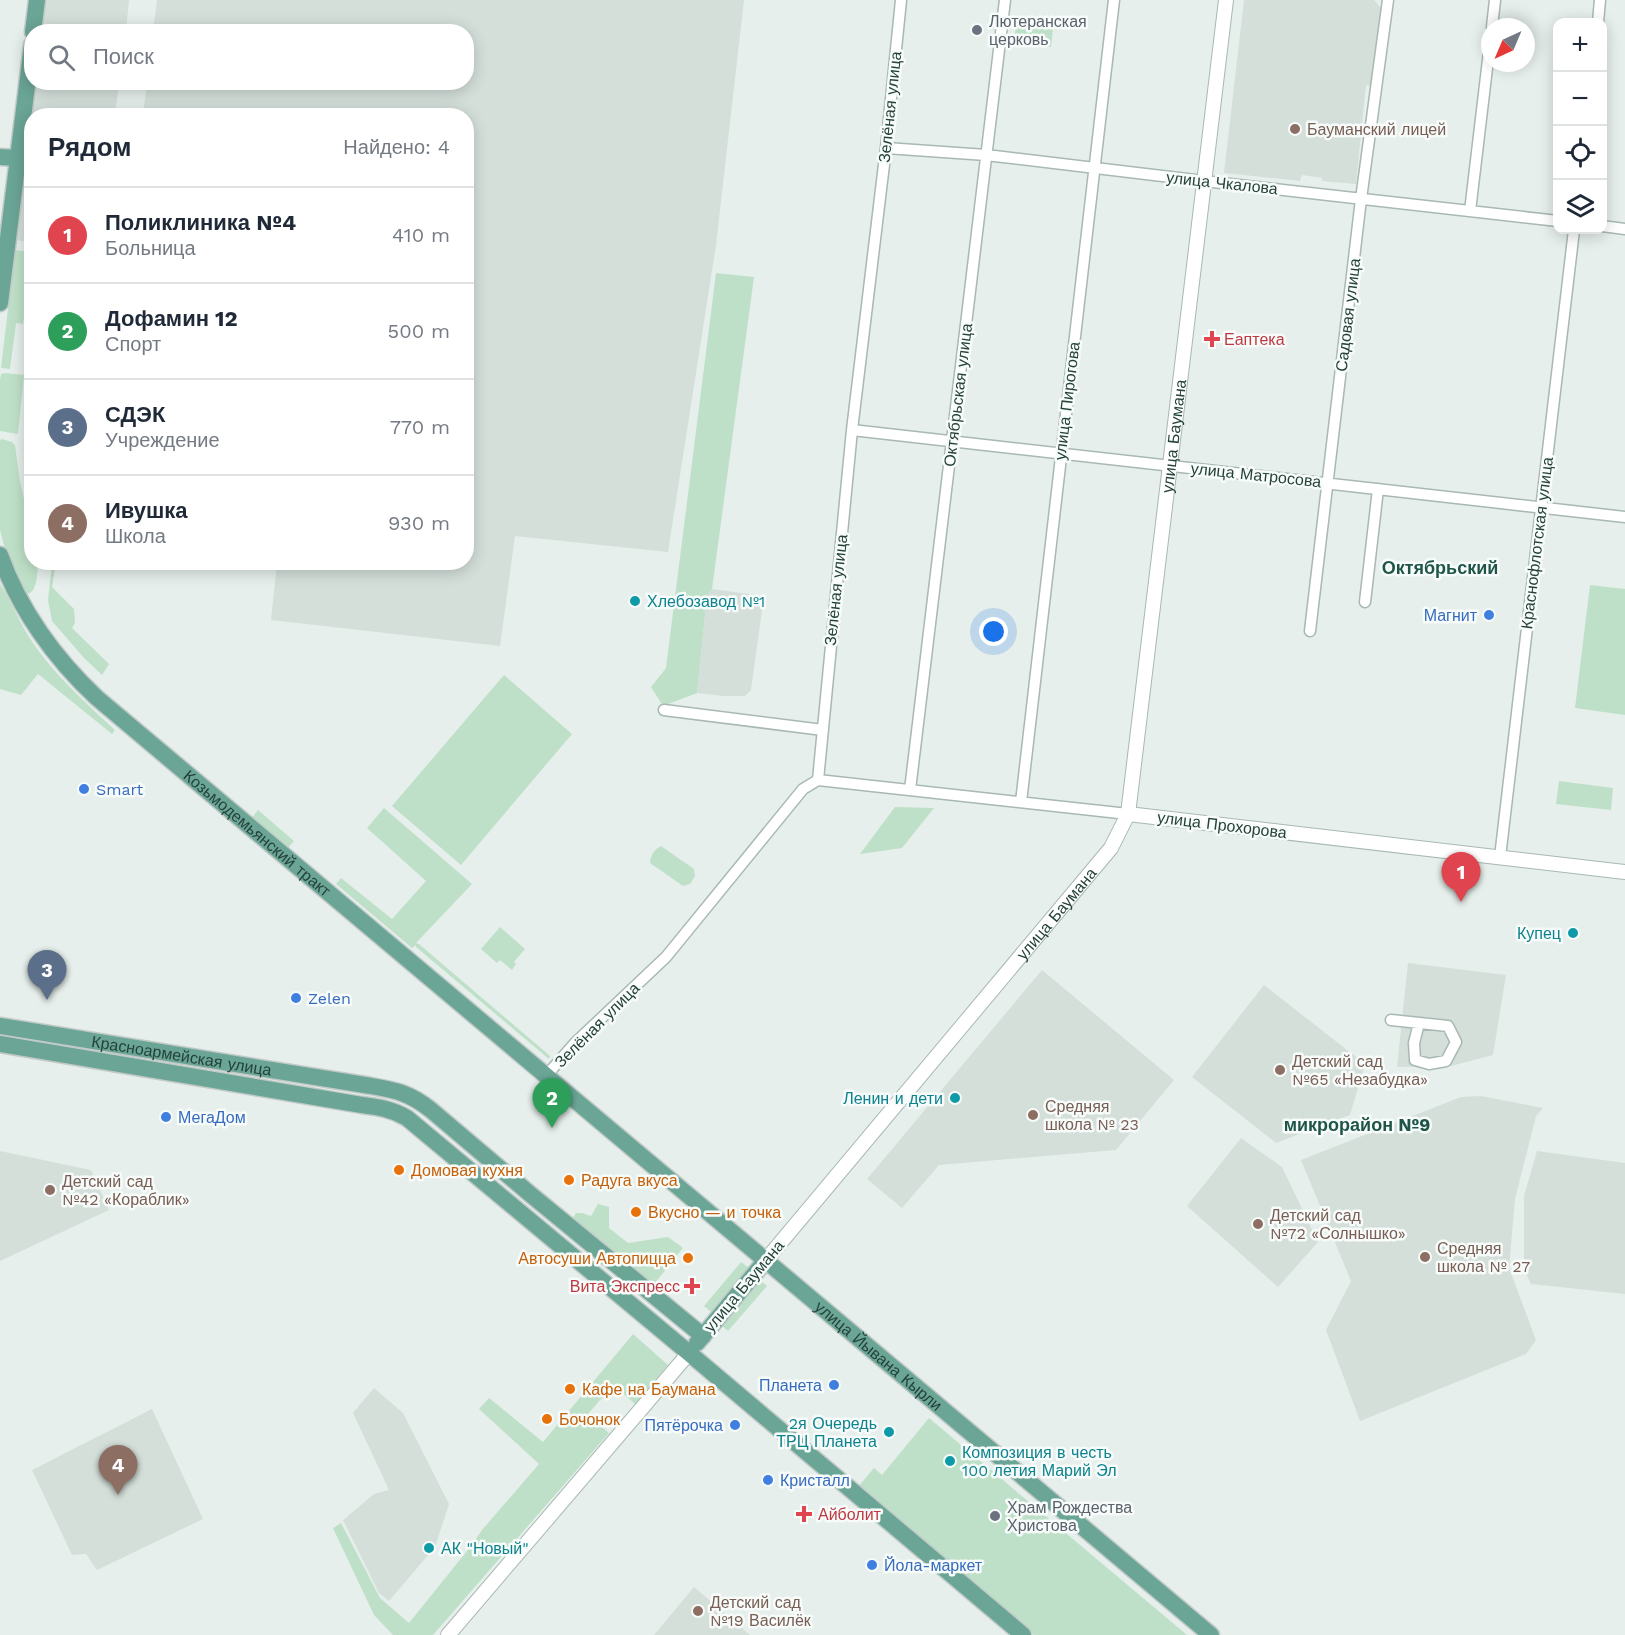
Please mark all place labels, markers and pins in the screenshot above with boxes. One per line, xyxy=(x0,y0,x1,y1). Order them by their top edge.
place label: Лютеранская церковь xyxy=(989,12,1087,49)
marker: Лютеранская церковь xyxy=(970,23,984,37)
place label: Бауманский лицей xyxy=(1307,120,1446,139)
marker: Бауманский лицей xyxy=(1288,122,1302,136)
place label: Еаптека xyxy=(1224,330,1285,349)
marker: Еаптека xyxy=(1205,332,1219,346)
place label: Хлебозавод №1 xyxy=(647,592,765,611)
marker: Хлебозавод №1 xyxy=(628,594,642,608)
place label: Магнит xyxy=(1424,606,1478,625)
marker: Магнит xyxy=(1482,608,1496,622)
place label: Smart xyxy=(96,780,144,799)
marker: Smart xyxy=(77,782,91,796)
pin: 1 xyxy=(1442,852,1480,902)
place label: Купец xyxy=(1517,924,1561,943)
marker: Купец xyxy=(1566,926,1580,940)
pin: 3 xyxy=(28,950,66,1000)
place label: Zelen xyxy=(308,989,351,1008)
marker: Zelen xyxy=(289,991,303,1005)
place label: Детский сад №65 «Незабудка» xyxy=(1292,1052,1428,1089)
marker: Детский сад №65 «Незабудка» xyxy=(1273,1063,1287,1077)
pin: 2 xyxy=(532,1078,572,1128)
place label: Ленин и дети xyxy=(843,1089,943,1108)
marker: Ленин и дети xyxy=(948,1091,962,1105)
place label: Средняя школа № 23 xyxy=(1045,1097,1139,1134)
place label: МегаДом xyxy=(178,1108,246,1127)
marker: Средняя школа № 23 xyxy=(1026,1108,1040,1122)
marker: МегаДом xyxy=(159,1110,173,1124)
place label: Домовая кухня xyxy=(411,1161,523,1180)
marker: Домовая кухня xyxy=(392,1163,406,1177)
place label: Радуга вкуса xyxy=(581,1171,678,1190)
place label: Детский сад №42 «Кораблик» xyxy=(62,1172,190,1209)
marker: Радуга вкуса xyxy=(562,1173,576,1187)
marker: Детский сад №42 «Кораблик» xyxy=(43,1183,57,1197)
place label: Вкусно — и точка xyxy=(648,1203,781,1222)
marker: Вкусно — и точка xyxy=(629,1205,643,1219)
place label: Детский сад №72 «Солнышко» xyxy=(1270,1206,1406,1243)
marker: Детский сад №72 «Солнышко» xyxy=(1251,1217,1265,1231)
place label: Средняя школа № 27 xyxy=(1437,1239,1530,1276)
place label: Автосуши Автопицца xyxy=(518,1249,676,1268)
marker: Средняя школа № 27 xyxy=(1418,1250,1432,1264)
marker: Автосуши Автопицца xyxy=(681,1251,695,1265)
place label: Вита Экспресс xyxy=(570,1277,680,1296)
marker: Вита Экспресс xyxy=(685,1279,699,1293)
place label: Планета xyxy=(759,1376,822,1395)
marker: Планета xyxy=(827,1378,841,1392)
place label: Кафе на Баумана xyxy=(582,1380,716,1399)
marker: Кафе на Баумана xyxy=(563,1382,577,1396)
place label: Бочонок xyxy=(559,1410,621,1429)
marker: Бочонок xyxy=(540,1412,554,1426)
place label: 2я Очередь ТРЦ Планета xyxy=(776,1414,877,1451)
place label: Пятёрочка xyxy=(645,1416,723,1435)
marker: Пятёрочка xyxy=(728,1418,742,1432)
marker: 2я Очередь ТРЦ Планета xyxy=(882,1425,896,1439)
place label: Композиция в честь 100 летия Марий Эл xyxy=(962,1443,1117,1480)
pin: 4 xyxy=(98,1446,138,1495)
marker: Композиция в честь 100 летия Марий Эл xyxy=(943,1454,957,1468)
place label: Кристалл xyxy=(780,1471,850,1490)
marker: Кристалл xyxy=(761,1473,775,1487)
place label: Храм Рождества Христова xyxy=(1007,1498,1132,1535)
marker: Айболит xyxy=(795,1505,813,1523)
place label: Айболит xyxy=(818,1505,882,1524)
marker: Храм Рождества Христова xyxy=(988,1509,1002,1523)
place label: АК "Новый" xyxy=(441,1539,529,1558)
marker: АК "Новый" xyxy=(422,1541,436,1555)
place label: Йола-маркет xyxy=(884,1556,983,1575)
marker: Йола-маркет xyxy=(865,1558,879,1572)
place label: Детский сад №19 Василёк xyxy=(710,1593,812,1630)
marker: Детский сад №19 Василёк xyxy=(691,1604,705,1618)

